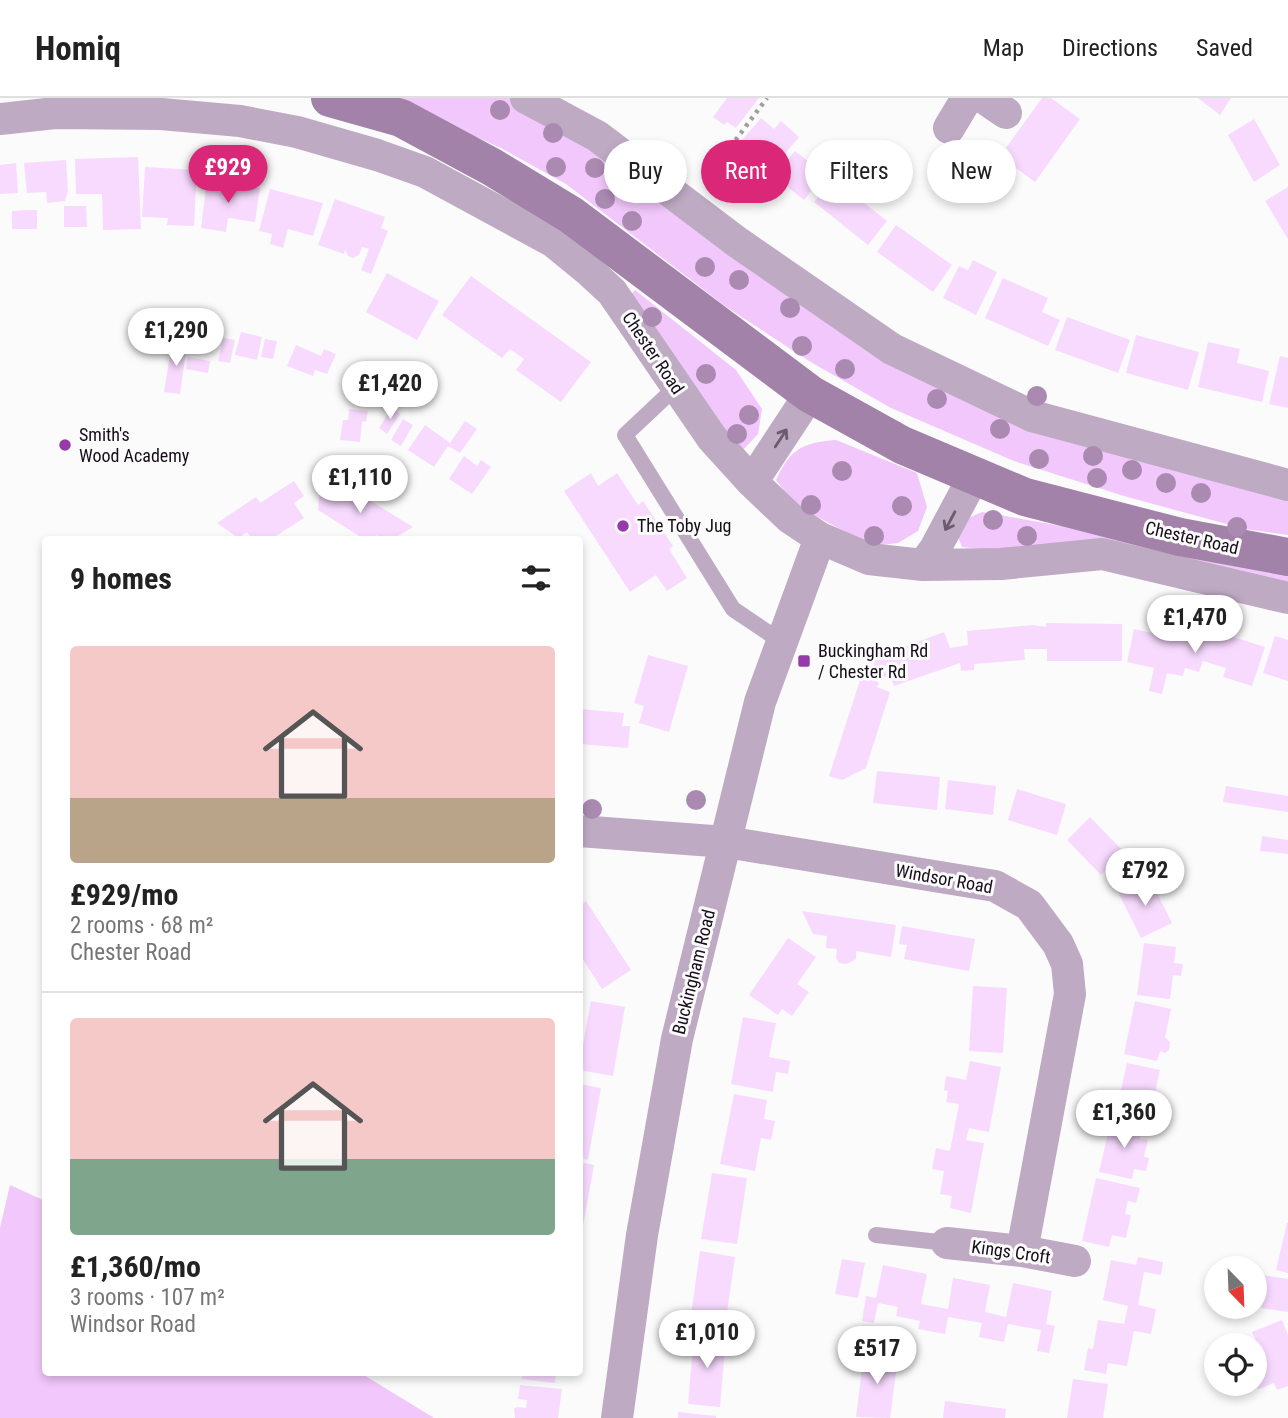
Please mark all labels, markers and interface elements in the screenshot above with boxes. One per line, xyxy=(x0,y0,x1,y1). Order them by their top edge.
text: Homiq xyxy=(35,29,121,68)
text: Map xyxy=(983,34,1024,62)
text: Directions xyxy=(1062,34,1158,62)
text: Saved xyxy=(1196,34,1253,62)
chip: Buy xyxy=(604,140,687,203)
chip: Rent xyxy=(701,140,791,203)
chip: Filters xyxy=(805,140,913,203)
chip: New xyxy=(927,140,1016,203)
pin: £929 xyxy=(187,146,269,205)
text: £929 xyxy=(205,154,251,181)
street label: Chester Road xyxy=(618,307,689,398)
pin: £1,290 xyxy=(119,308,233,368)
text: £1,290 xyxy=(144,317,208,344)
pin: £1,420 xyxy=(333,362,447,421)
text: £1,420 xyxy=(358,370,422,397)
place label: Smith's Wood Academy xyxy=(79,424,190,466)
one-way arrow xyxy=(774,429,788,448)
marker: Smith's Wood Academy xyxy=(57,437,73,453)
pin: £1,110 xyxy=(303,456,417,515)
text: £1,110 xyxy=(328,464,392,491)
one-way arrow xyxy=(942,510,956,531)
place label: The Toby Jug xyxy=(637,515,732,536)
street label: Chester Road xyxy=(1143,517,1241,558)
marker: The Toby Jug xyxy=(615,518,631,534)
icon: filters xyxy=(517,559,555,597)
text: 9 homes xyxy=(70,561,172,596)
pin: £1,470 xyxy=(1138,596,1252,655)
text: £1,470 xyxy=(1163,604,1227,631)
place label: Buckingham Rd / Chester Rd xyxy=(818,640,928,682)
marker: Buckingham Rd / Chester Rd xyxy=(796,653,812,669)
icon: home xyxy=(250,691,376,817)
pin: £792 xyxy=(1104,848,1186,908)
text: £792 xyxy=(1122,857,1168,884)
street label: Windsor Road xyxy=(894,860,994,897)
text: £929/mo xyxy=(70,877,178,912)
street label: Buckingham Road xyxy=(668,907,719,1036)
text: 2 rooms · 68 m² xyxy=(70,912,213,939)
text: Chester Road xyxy=(70,939,191,966)
icon: home xyxy=(250,1063,376,1189)
pin: £1,360 xyxy=(1067,1090,1181,1150)
text: £1,360 xyxy=(1092,1099,1156,1126)
street label: Kings Croft xyxy=(970,1236,1052,1267)
text: £1,360/mo xyxy=(70,1249,201,1284)
north arrow xyxy=(1204,1256,1267,1320)
map controls xyxy=(1204,1256,1267,1396)
text: 3 rooms · 107 m² xyxy=(70,1284,225,1311)
pin: £1,010 xyxy=(650,1310,764,1370)
text: Windsor Road xyxy=(70,1311,196,1338)
text: £1,010 xyxy=(675,1319,739,1346)
pin: £517 xyxy=(836,1326,918,1386)
button: locate xyxy=(1204,1333,1267,1396)
text: £517 xyxy=(854,1335,900,1362)

